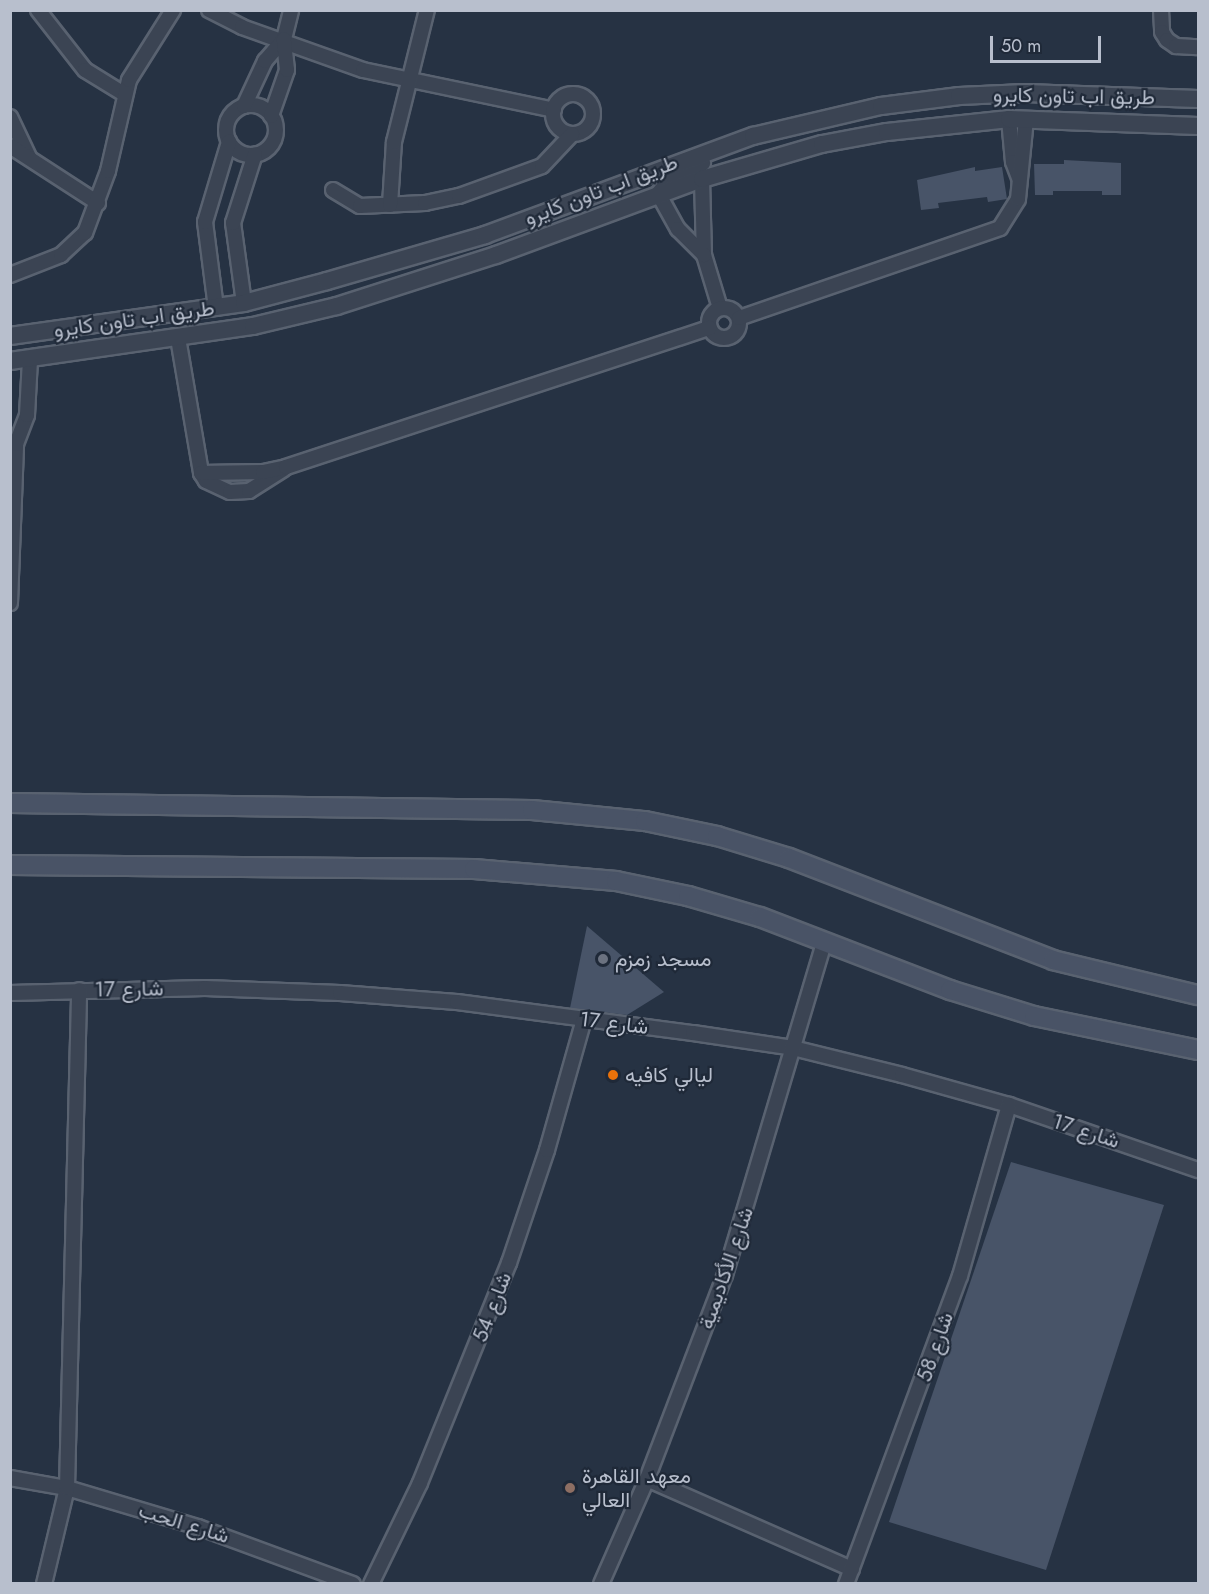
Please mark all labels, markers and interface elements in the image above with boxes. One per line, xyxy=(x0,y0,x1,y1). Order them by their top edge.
scale bar xyxy=(993,24,1104,62)
text: 50 m xyxy=(1001,33,1041,59)
street label: طريق اب تاون كايرو xyxy=(993,82,1155,110)
street label: طريق اب تاون كايرو xyxy=(521,149,681,231)
street label: طريق اب تاون كايرو xyxy=(52,295,216,343)
place label: مسجد زمزم xyxy=(615,946,711,972)
marker: مسجد زمزم xyxy=(596,952,610,966)
street label: شارع 17 xyxy=(94,976,164,1002)
street label: شارع 17 xyxy=(578,1006,650,1040)
place label: ليالي كافيه xyxy=(625,1062,713,1088)
marker: ليالي كافيه xyxy=(606,1068,620,1082)
street label: شارع 17 xyxy=(1049,1108,1123,1154)
street label: شارع الأكاديمية xyxy=(693,1204,759,1332)
street label: شارع 54 xyxy=(467,1269,517,1345)
street label: شارع 58 xyxy=(911,1309,959,1385)
place label: معهد القاهرة العالي xyxy=(582,1463,691,1513)
marker: معهد القاهرة العالي xyxy=(563,1481,577,1495)
street label: شارع الحب xyxy=(136,1497,232,1549)

